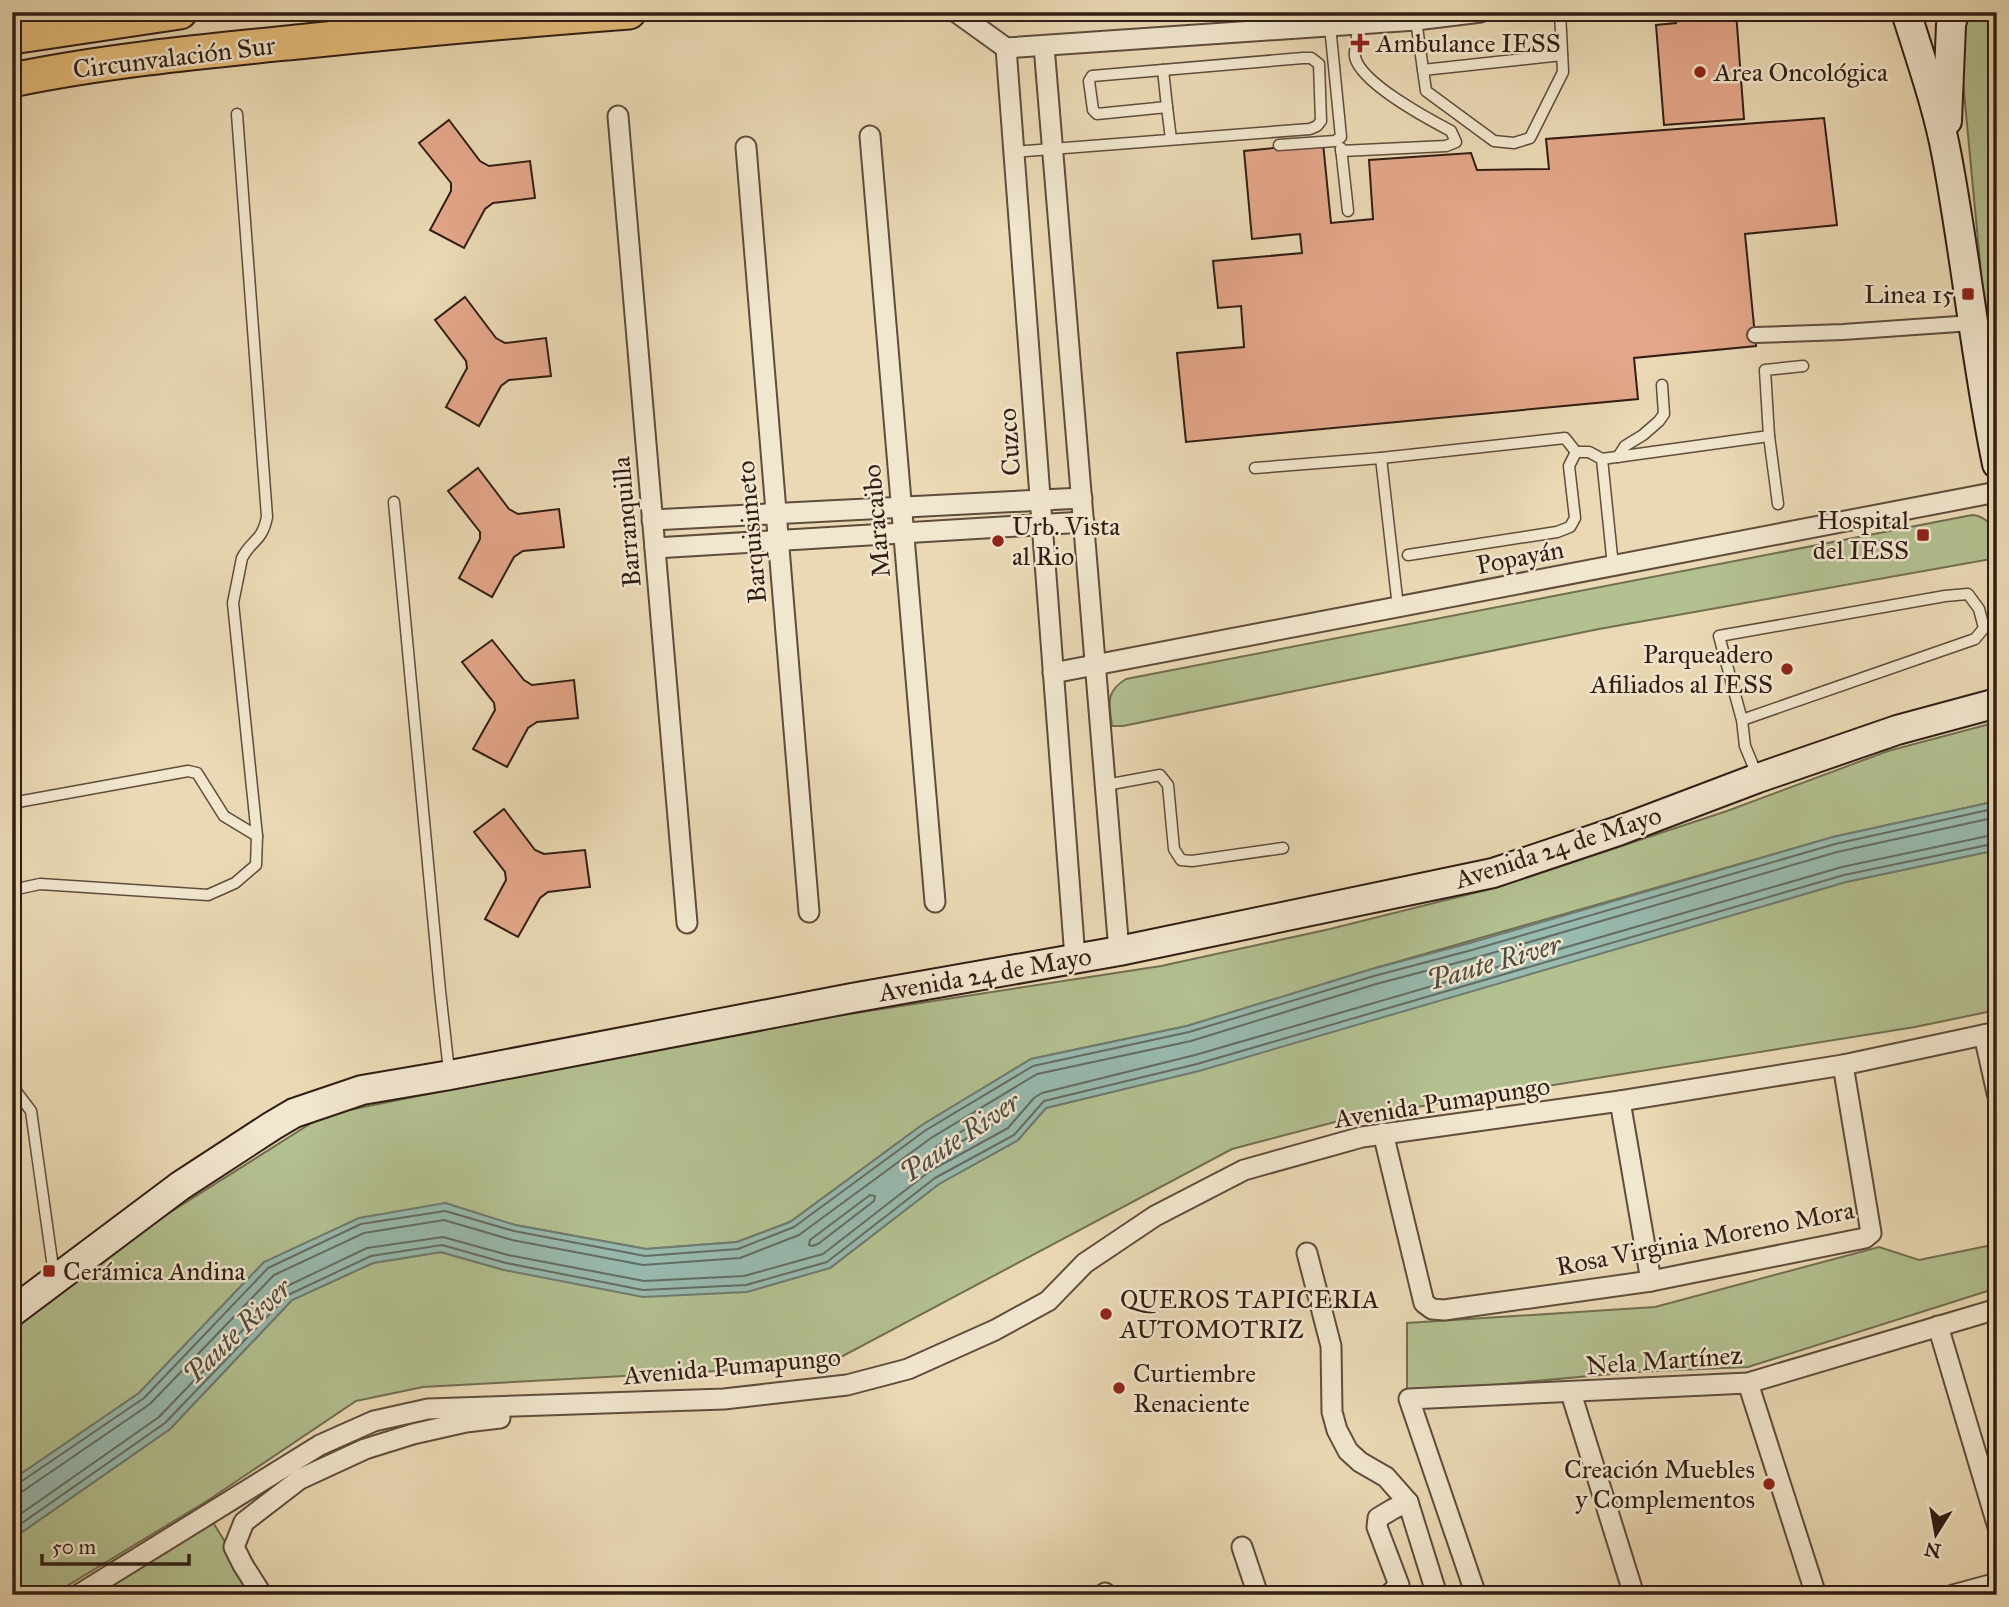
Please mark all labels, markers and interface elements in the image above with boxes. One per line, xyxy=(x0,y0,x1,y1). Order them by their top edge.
place label: Ambulance IESS xyxy=(1375,27,1561,59)
street label: Circunvalación Sur xyxy=(71,29,277,85)
marker: Ambulance IESS xyxy=(1350,33,1370,53)
place label: Area Oncológica xyxy=(1713,56,1888,88)
marker: Area Oncológica xyxy=(1692,64,1708,80)
place label: Linea 15 xyxy=(1864,278,1954,310)
marker: Linea 15 xyxy=(1960,286,1976,302)
street label: Cuzco xyxy=(991,407,1027,477)
street label: Barranquilla xyxy=(604,455,648,589)
street label: Barquisimeto xyxy=(729,459,773,605)
street label: Maracaibo xyxy=(855,463,897,579)
place label: Hospital del IESS xyxy=(1813,504,1909,566)
place label: Urb. Vista al Rio xyxy=(1012,510,1120,572)
marker: Hospital del IESS xyxy=(1915,527,1931,543)
marker: Urb. Vista al Rio xyxy=(990,533,1006,549)
street label: Popayán xyxy=(1474,533,1566,581)
place label: Parqueadero Afiliados al IESS xyxy=(1590,638,1773,700)
marker: Parqueadero Afiliados al IESS xyxy=(1779,661,1795,677)
street label: Avenida 24 de Mayo xyxy=(1450,799,1665,896)
water label: Paute River xyxy=(1423,926,1566,998)
street label: Avenida 24 de Mayo xyxy=(875,940,1094,1009)
street label: Avenida Pumapungo xyxy=(1331,1069,1552,1135)
water label: Paute River xyxy=(893,1083,1028,1190)
street label: Rosa Virginia Moreno Mora xyxy=(1553,1193,1857,1283)
place label: Cerámica Andina xyxy=(63,1255,246,1287)
marker: Cerámica Andina xyxy=(41,1263,57,1279)
water label: Paute River xyxy=(175,1270,300,1391)
place label: QUEROS TAPICERIA AUTOMOTRIZ xyxy=(1119,1283,1380,1345)
marker: QUEROS TAPICERIA AUTOMOTRIZ xyxy=(1098,1306,1114,1322)
street label: Nela Martínez xyxy=(1585,1339,1743,1381)
street label: Avenida Pumapungo xyxy=(621,1341,842,1392)
place label: Curtiembre Renaciente xyxy=(1133,1357,1256,1419)
marker: Curtiembre Renaciente xyxy=(1111,1380,1127,1396)
place label: Creación Muebles y Complementos xyxy=(1564,1453,1755,1515)
marker: Creación Muebles y Complementos xyxy=(1761,1476,1777,1492)
north arrow xyxy=(1900,1498,1970,1568)
scale bar xyxy=(42,1523,189,1567)
text: 50 m xyxy=(52,1534,97,1560)
text: N xyxy=(1923,1537,1943,1563)

